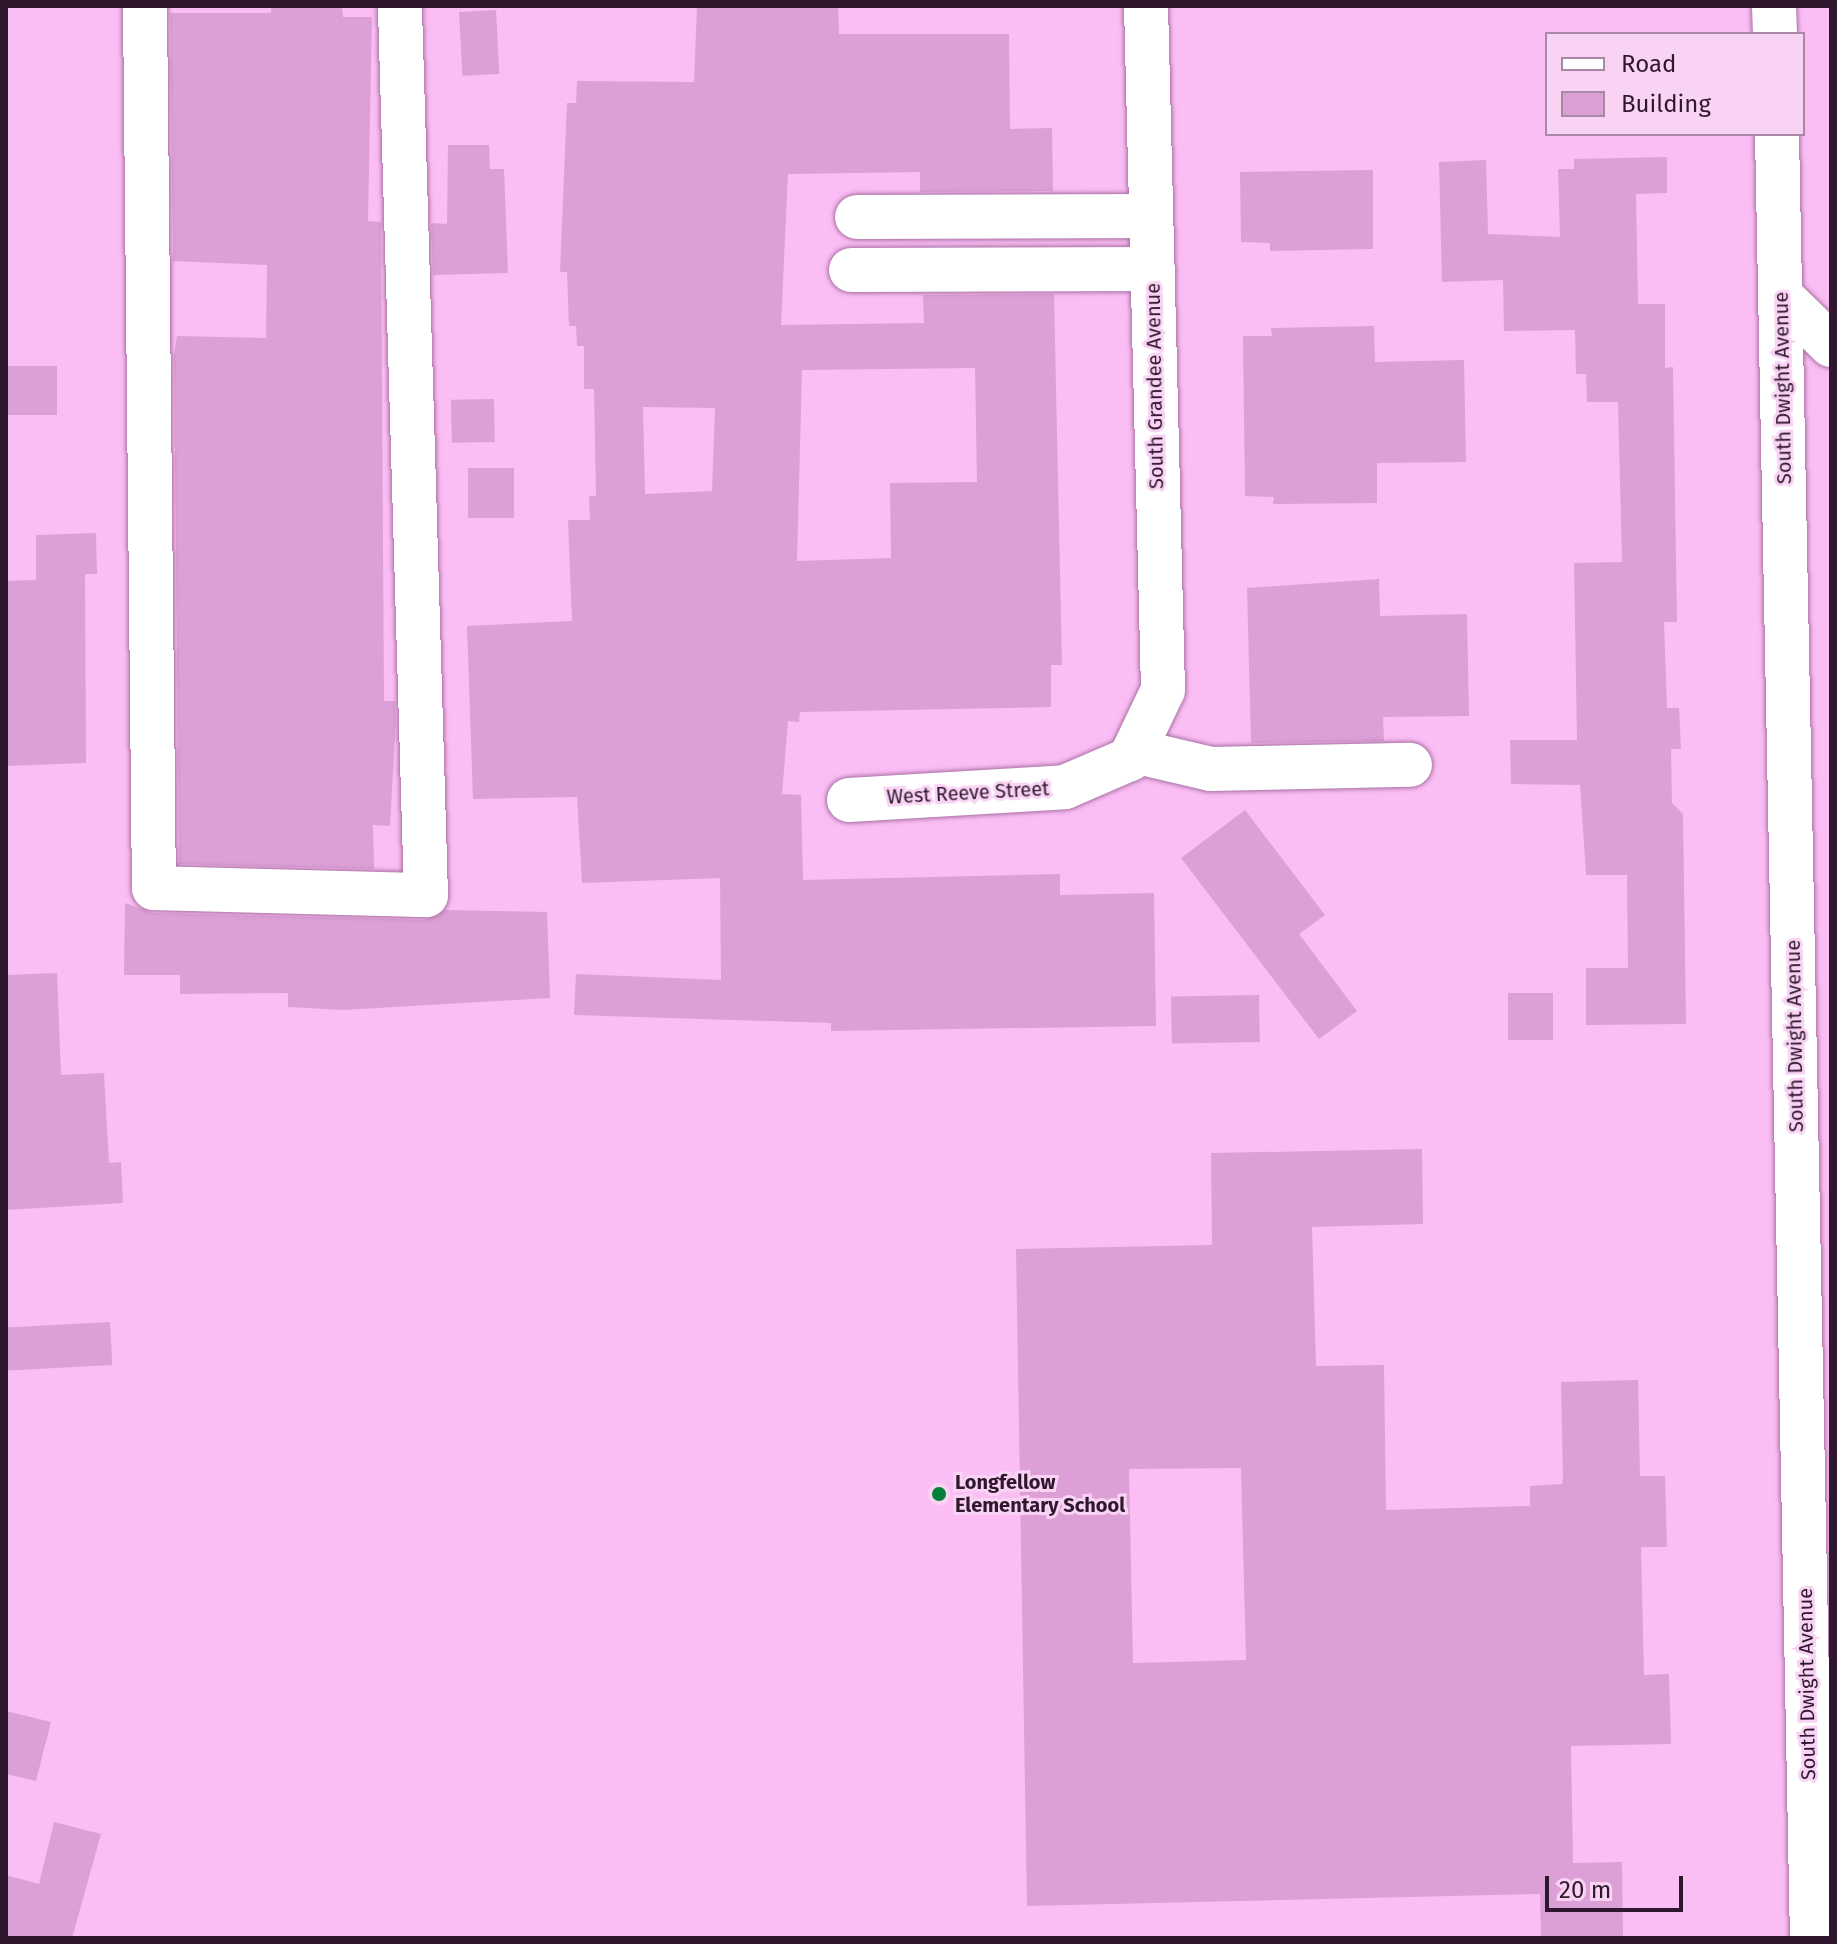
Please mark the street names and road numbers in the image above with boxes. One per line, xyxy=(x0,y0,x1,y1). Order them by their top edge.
street label: South Grandee Avenue xyxy=(1141,283,1169,489)
street label: South Dwight Avenue xyxy=(1769,292,1797,484)
street label: West Reeve Street xyxy=(886,777,1050,809)
street label: South Dwight Avenue xyxy=(1781,940,1809,1132)
street label: South Dwight Avenue xyxy=(1793,1588,1821,1780)

